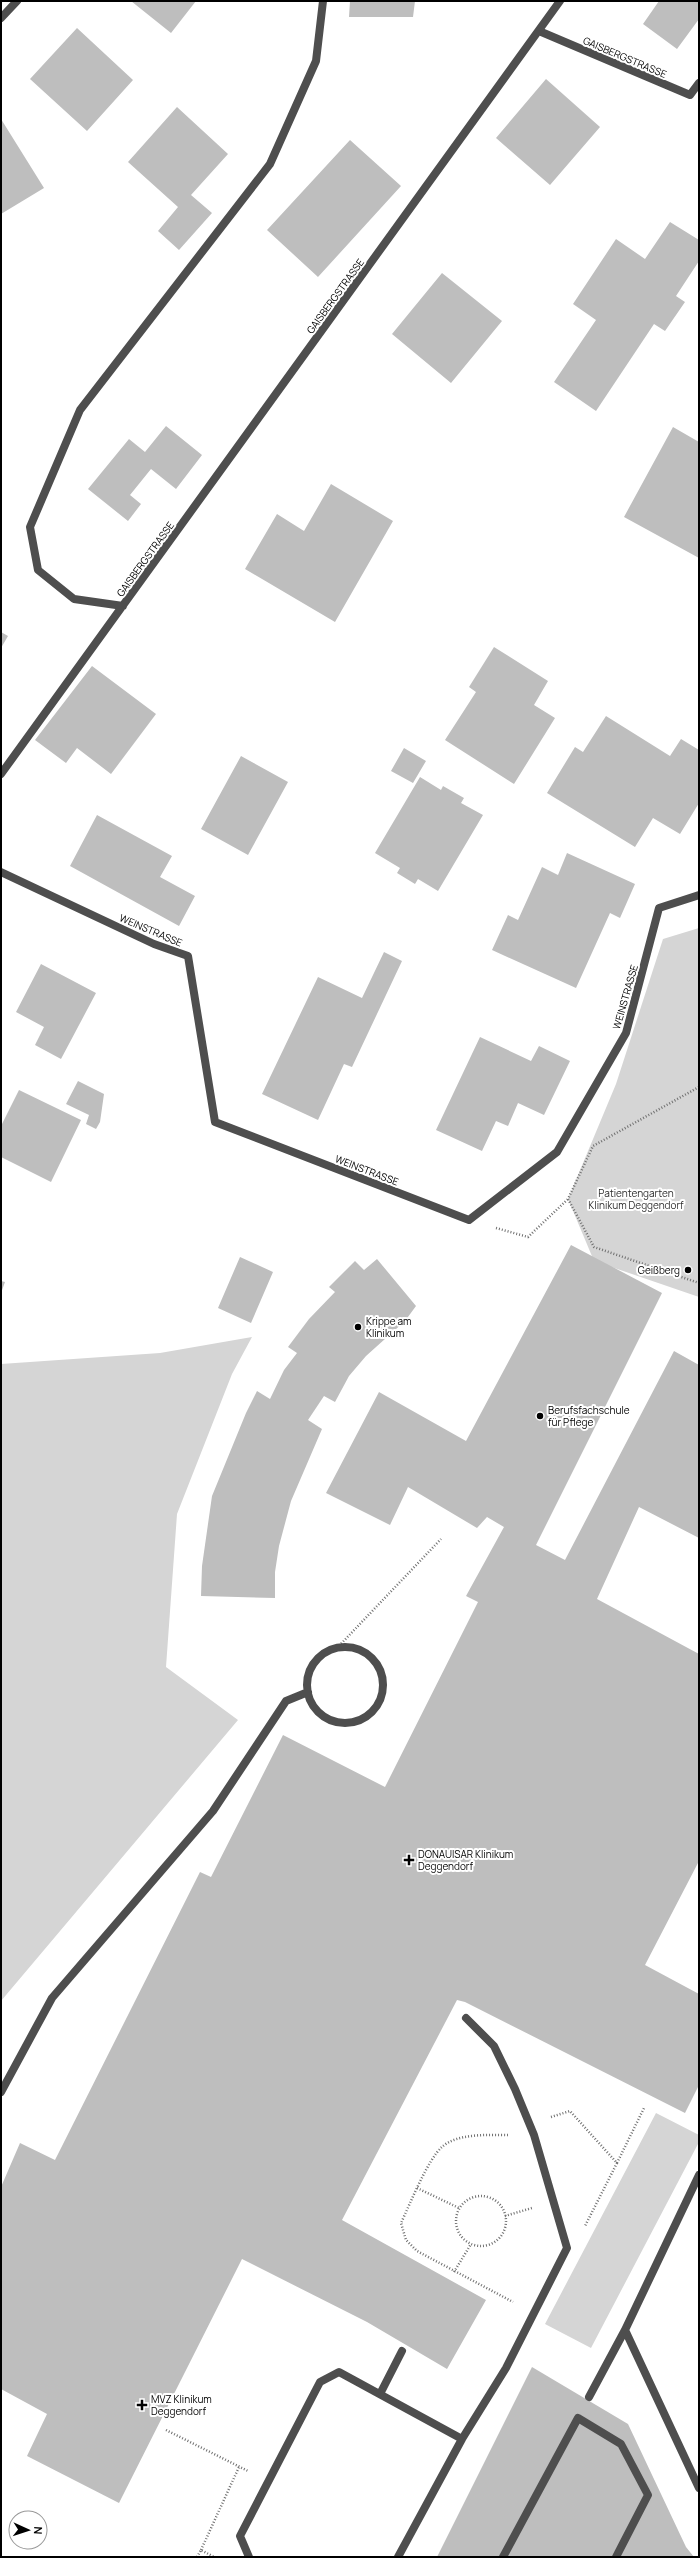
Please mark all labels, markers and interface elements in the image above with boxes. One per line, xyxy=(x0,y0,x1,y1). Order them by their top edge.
street label: GAISBERGSTRASSE xyxy=(581,33,669,81)
street label: GAISBERGSTRASSE xyxy=(303,255,367,336)
street label: GAISBERGSTRASSE xyxy=(113,518,177,599)
street label: WEINSTRASSE xyxy=(117,910,185,950)
street label: WEINSTRASSE xyxy=(609,963,641,1031)
street label: WEINSTRASSE xyxy=(333,1151,401,1189)
park label: Patientengarten Klinikum Deggendorf xyxy=(588,1186,684,1212)
place label: Geißberg xyxy=(638,1263,680,1277)
marker: Geißberg xyxy=(683,1265,693,1275)
place label: Krippe am Klinikum xyxy=(366,1314,412,1340)
marker: Krippe am Klinikum xyxy=(353,1322,363,1332)
place label: Berufsfachschule für Pflege xyxy=(548,1403,630,1429)
marker: Berufsfachschule für Pflege xyxy=(535,1411,545,1421)
place label: DONAUISAR Klinikum Deggendorf xyxy=(418,1847,513,1873)
marker: DONAUISAR Klinikum Deggendorf xyxy=(403,1854,415,1866)
place label: MVZ Klinikum Deggendorf xyxy=(151,2392,212,2418)
marker: MVZ Klinikum Deggendorf xyxy=(136,2399,148,2411)
north arrow xyxy=(8,2510,48,2550)
text: N xyxy=(31,2526,46,2535)

